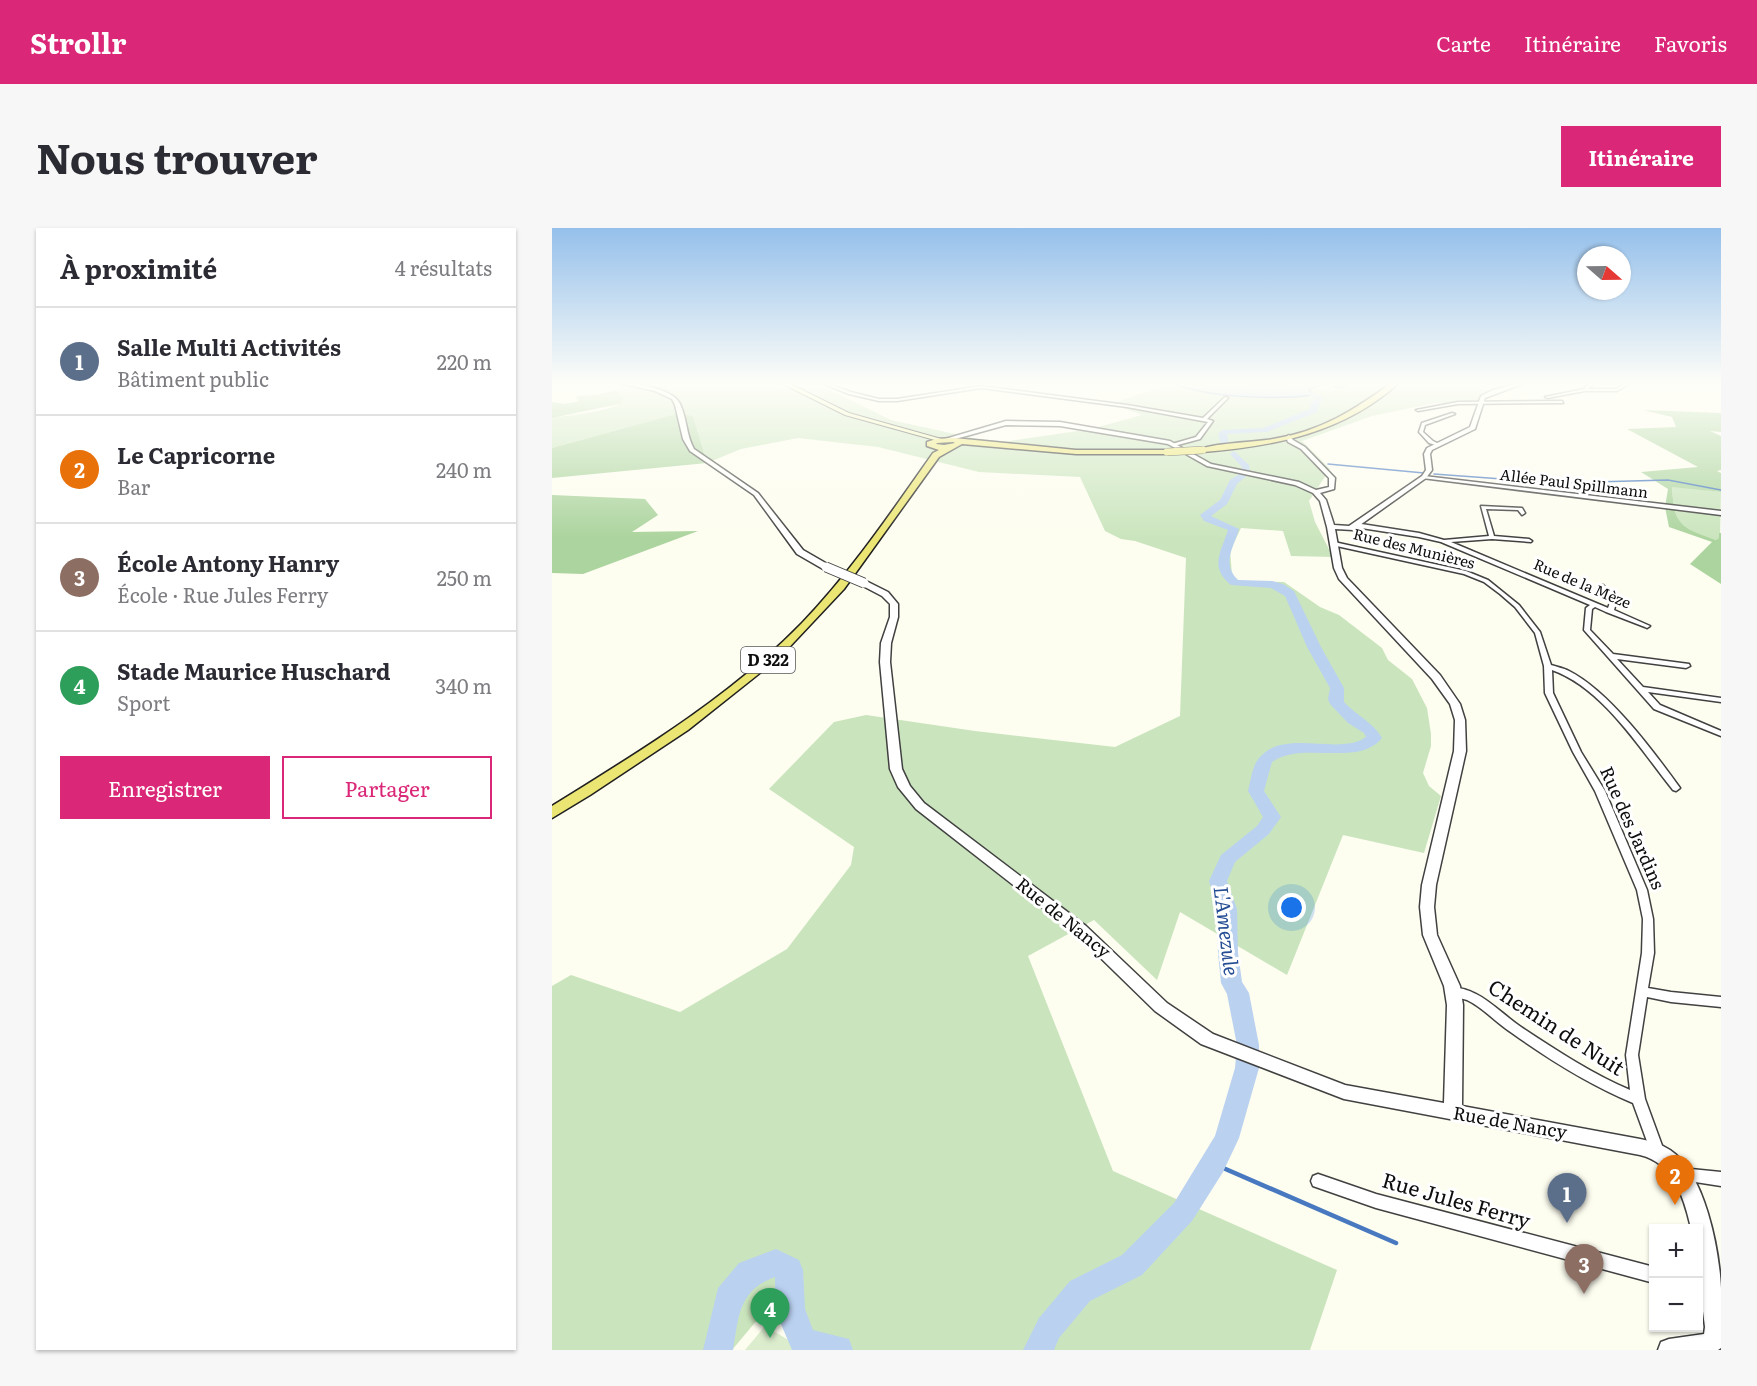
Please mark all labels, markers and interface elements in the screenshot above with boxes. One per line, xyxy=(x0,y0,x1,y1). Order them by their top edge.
text: Strollr xyxy=(30,21,126,63)
text: Carte xyxy=(1436,27,1491,58)
text: Itinéraire xyxy=(1524,27,1621,58)
text: Favoris xyxy=(1654,27,1727,58)
text: Nous trouver xyxy=(36,125,318,187)
button: Itinéraire xyxy=(1561,126,1721,187)
north arrow xyxy=(1577,246,1631,300)
text: À proximité xyxy=(60,248,217,287)
text: 4 résultats xyxy=(395,252,492,282)
text: Salle Multi Activités xyxy=(117,330,341,363)
text: 1 xyxy=(75,346,84,376)
text: 220 m xyxy=(437,346,492,376)
text: Bâtiment public xyxy=(117,363,269,393)
text: Le Capricorne xyxy=(117,438,275,471)
text: 2 xyxy=(74,454,85,484)
text: 240 m xyxy=(436,454,492,484)
street label: Allée Paul Spillmann xyxy=(1499,462,1650,503)
text: Bar xyxy=(117,471,150,501)
street label: Rue des Munières xyxy=(1351,521,1478,574)
text: École Antony Hanry xyxy=(117,546,339,579)
street label: Rue de la Mèze xyxy=(1530,552,1635,614)
text: 3 xyxy=(74,562,85,592)
text: 250 m xyxy=(437,562,492,592)
text: École · Rue Jules Ferry xyxy=(117,579,328,609)
road number: D 322 xyxy=(741,647,795,673)
text: Stade Maurice Huschard xyxy=(117,654,390,687)
text: 4 xyxy=(73,670,86,700)
text: 340 m xyxy=(435,670,492,700)
text: Sport xyxy=(117,687,170,717)
button: Enregistrer xyxy=(60,756,270,819)
button: Partager xyxy=(282,756,492,819)
street label: Rue des Jardins xyxy=(1594,761,1673,893)
street label: Rue de Nancy xyxy=(1011,870,1118,964)
water label: L'Amezule xyxy=(1208,884,1248,977)
your location xyxy=(1277,893,1306,922)
street label: Chemin de Nuit xyxy=(1483,970,1632,1082)
street label: Rue de Nancy xyxy=(1451,1098,1570,1145)
pin: 2 xyxy=(1656,1156,1694,1205)
street label: Rue Jules Ferry xyxy=(1379,1163,1535,1235)
pin: 1 xyxy=(1548,1174,1586,1223)
map controls xyxy=(1649,1224,1703,1332)
button: + xyxy=(1649,1224,1703,1278)
pin: 3 xyxy=(1564,1244,1604,1294)
button: − xyxy=(1649,1278,1703,1332)
pin: 4 xyxy=(750,1288,790,1338)

